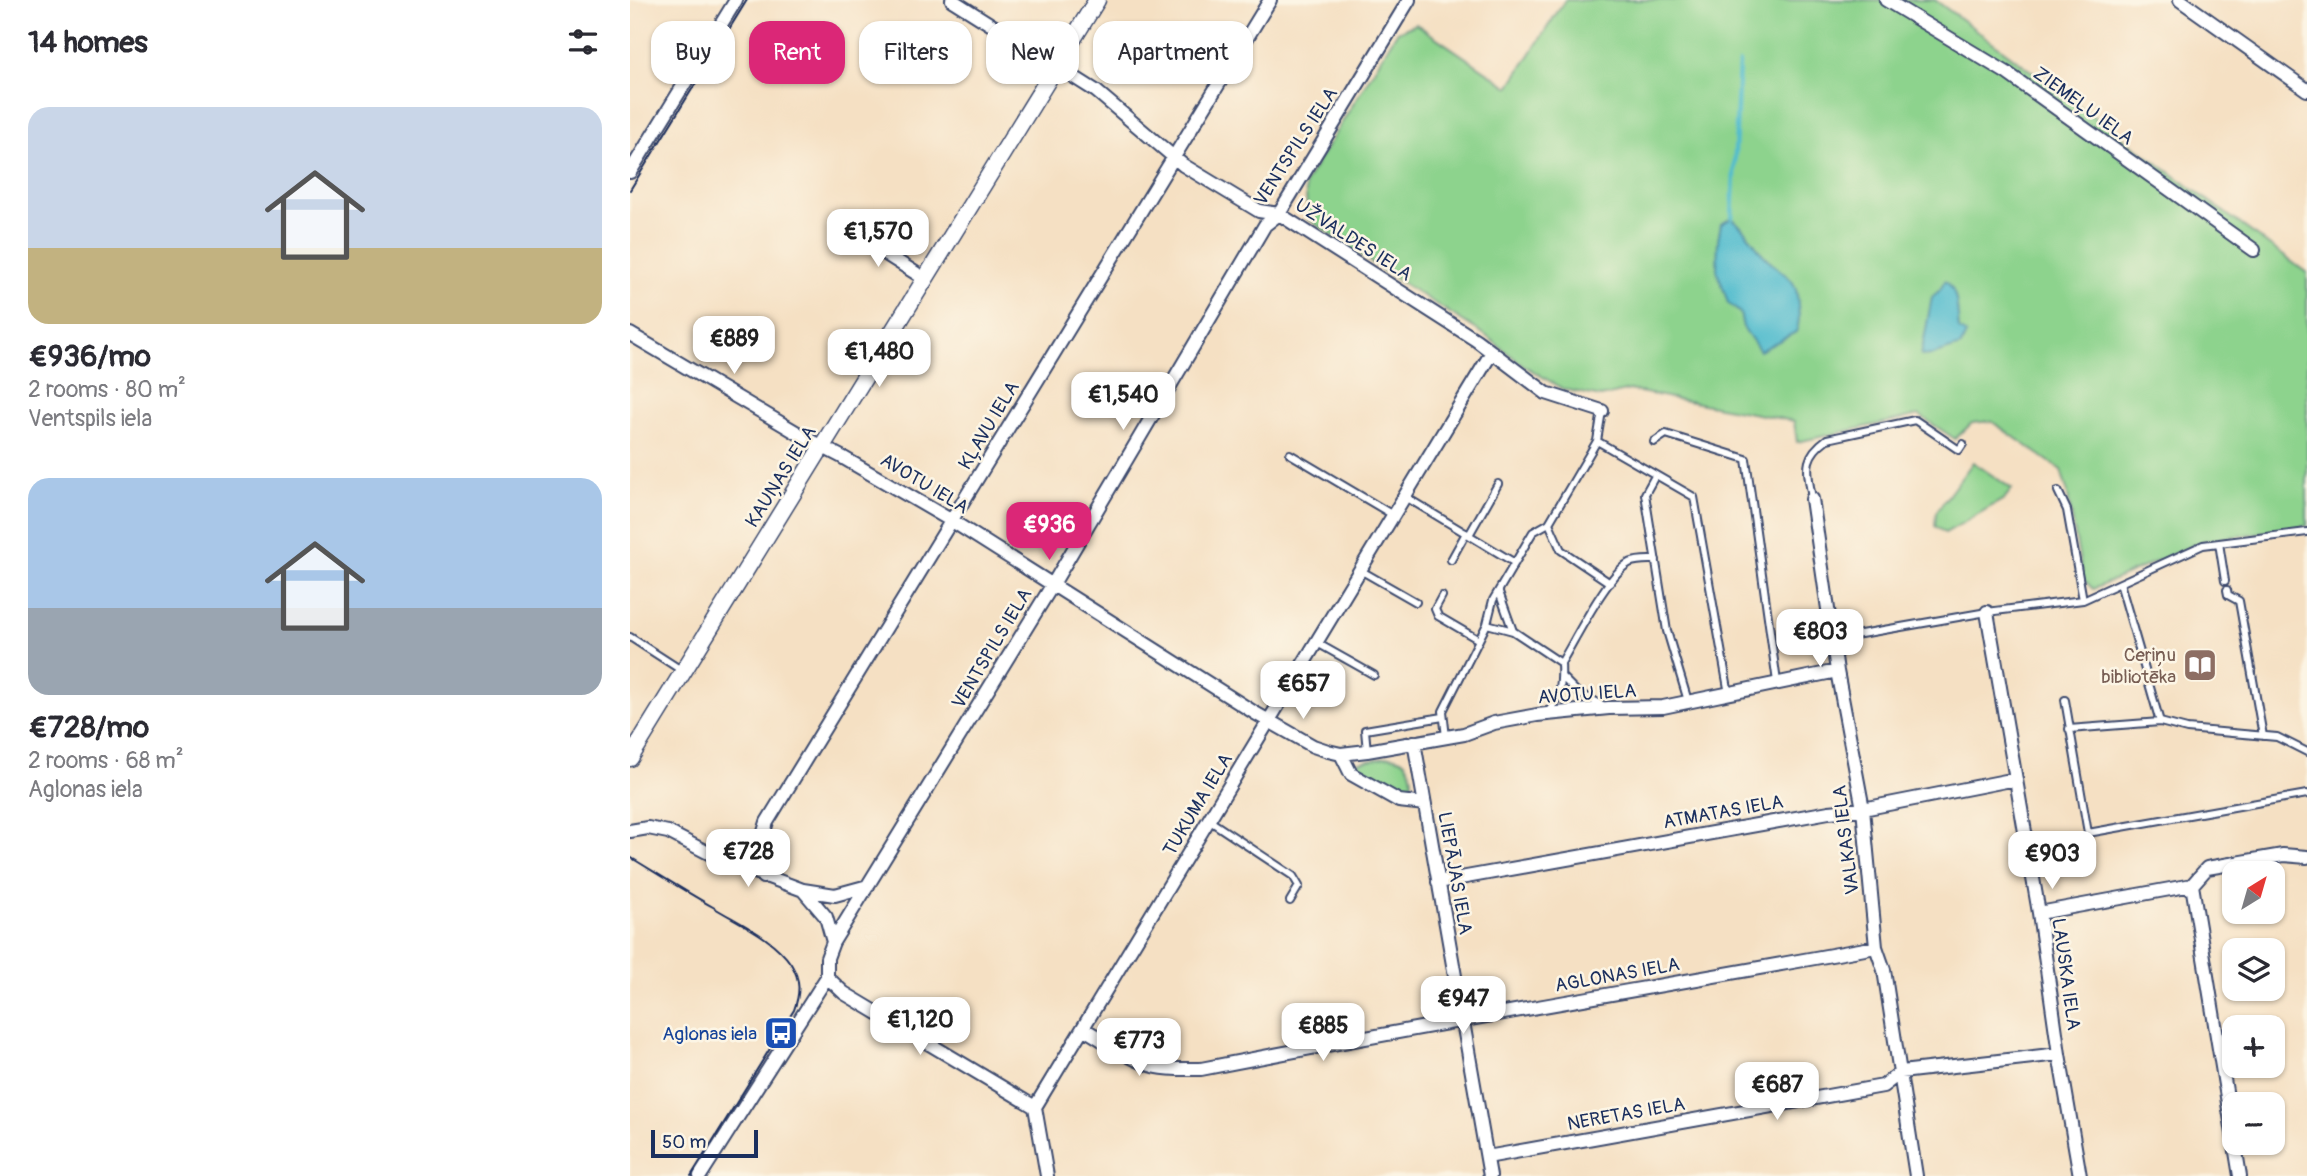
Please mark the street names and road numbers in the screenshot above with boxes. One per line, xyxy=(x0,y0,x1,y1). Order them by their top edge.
street label: ZIEMEĻU IELA xyxy=(2029,61,2138,150)
street label: VENTSPILS IELA xyxy=(1249,83,1343,210)
street label: UŽVALDES IELA xyxy=(1291,193,1416,286)
street label: KĻAVU IELA xyxy=(953,377,1025,474)
street label: KAUŅAS IELA xyxy=(740,421,822,532)
street label: AVOTU IELA xyxy=(876,448,973,520)
street label: VENTSPILS IELA xyxy=(947,584,1037,713)
street label: AVOTU IELA xyxy=(1537,679,1637,709)
street label: TUKUMA IELA xyxy=(1158,749,1238,860)
street label: VALKAS IELA xyxy=(1827,784,1865,896)
street label: ATMATAS IELA xyxy=(1661,790,1785,834)
street label: LIEPĀJAS IELA xyxy=(1432,810,1478,936)
street label: LAUSKA IELA xyxy=(2046,917,2086,1032)
street label: AGLONAS IELA xyxy=(1553,952,1681,998)
street label: NERETAS IELA xyxy=(1565,1092,1687,1136)

